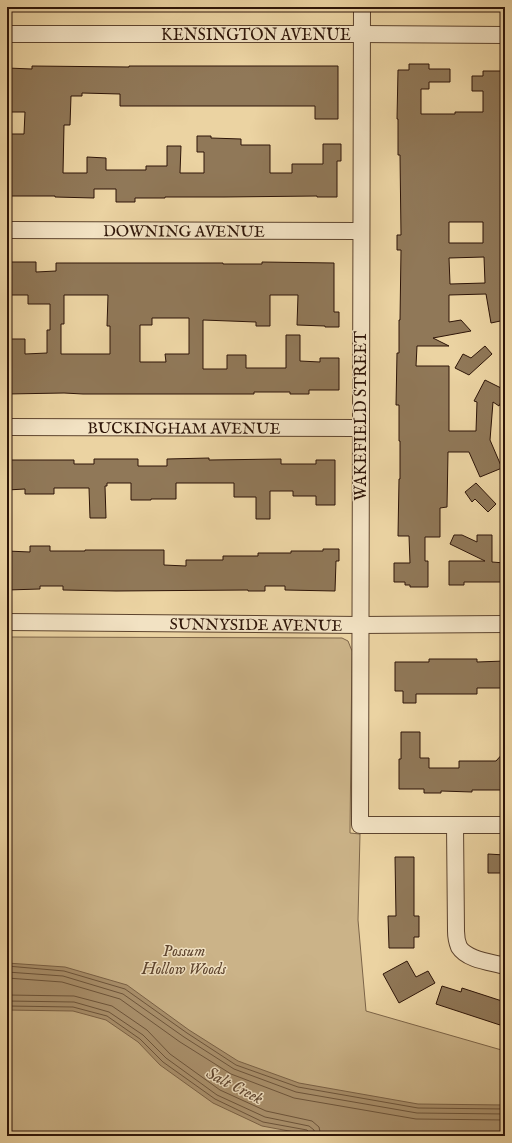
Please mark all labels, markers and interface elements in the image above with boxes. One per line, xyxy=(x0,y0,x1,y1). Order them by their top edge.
street label: KENSINGTON AVENUE xyxy=(161,26,351,46)
street label: DOWNING AVENUE xyxy=(103,222,265,243)
street label: WAKEFIELD STREET xyxy=(352,331,372,501)
street label: BUCKINGHAM AVENUE xyxy=(87,419,281,440)
street label: SUNNYSIDE AVENUE xyxy=(169,615,342,637)
park label: Possum Hollow Woods xyxy=(141,942,227,980)
water label: Salt Creek xyxy=(202,1063,267,1110)

